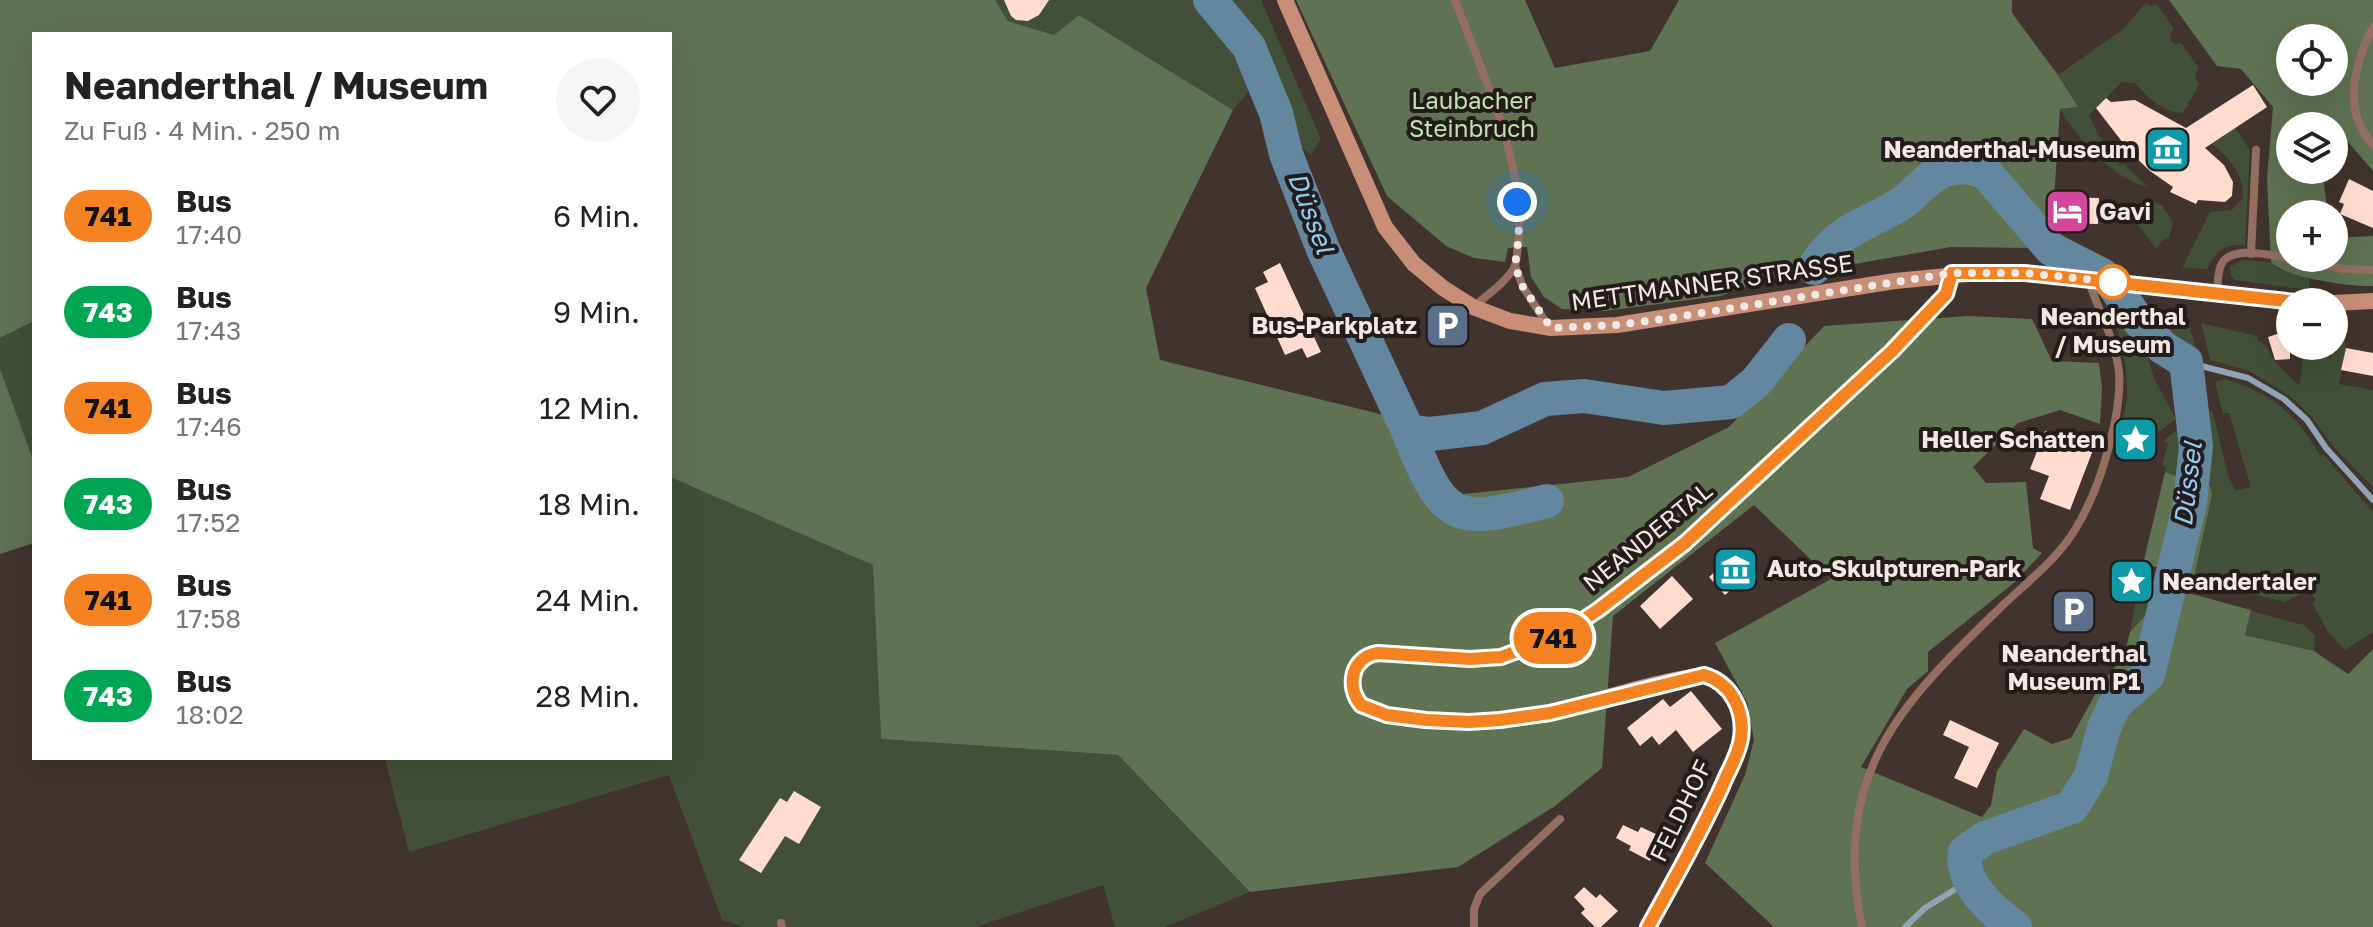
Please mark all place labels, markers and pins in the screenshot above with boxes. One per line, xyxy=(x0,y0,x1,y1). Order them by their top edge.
museum icon: Neanderthal-Museum xyxy=(2143,126,2191,174)
place label: Neanderthal-Museum xyxy=(1883,134,2136,163)
hotel icon: Gavi xyxy=(2044,188,2092,236)
place label: Gavi xyxy=(2099,196,2151,225)
marker: Neanderthal / Museum xyxy=(2096,265,2130,299)
place label: Neanderthal / Museum xyxy=(2040,301,2186,358)
parking icon: Bus-Parkplatz xyxy=(1424,302,1472,350)
place label: Bus-Parkplatz xyxy=(1251,310,1417,339)
place icon: Heller Schatten xyxy=(2112,416,2160,464)
place label: Heller Schatten xyxy=(1921,424,2105,453)
museum icon: Auto-Skulpturen-Park xyxy=(1712,545,1760,593)
place label: Auto-Skulpturen-Park xyxy=(1767,553,2022,582)
place icon: Neandertaler xyxy=(2107,558,2155,606)
place label: Neandertaler xyxy=(2162,566,2317,595)
parking icon: Neanderthal Museum P1 xyxy=(2050,588,2098,636)
place label: Neanderthal Museum P1 xyxy=(2001,638,2147,695)

